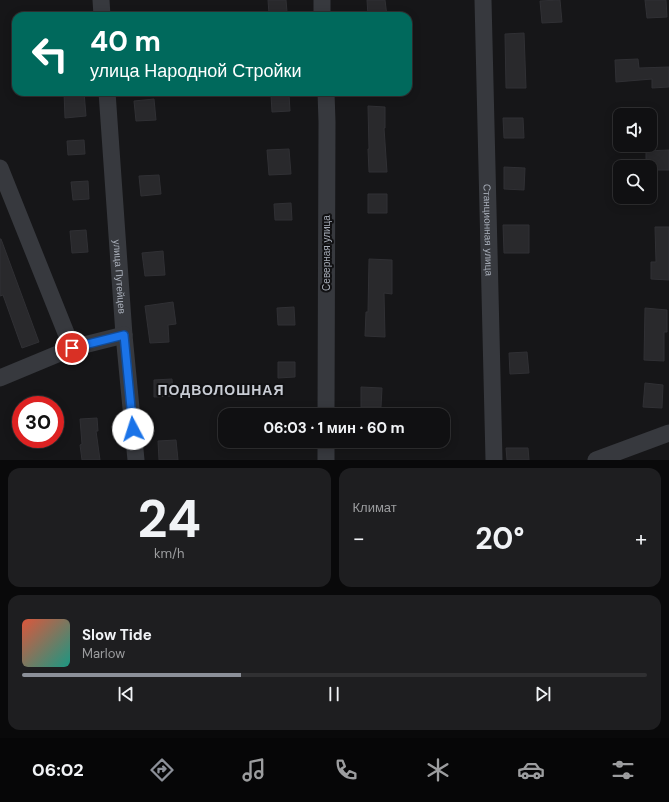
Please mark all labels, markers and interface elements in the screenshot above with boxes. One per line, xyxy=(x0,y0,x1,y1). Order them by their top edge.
text: 40 m xyxy=(90,23,161,60)
icon: left xyxy=(24,28,76,80)
text: улица Народной Стройки xyxy=(90,59,301,83)
map controls xyxy=(613,108,657,204)
button: sound xyxy=(613,108,657,152)
button: search xyxy=(613,160,657,204)
street label: Станционная улица xyxy=(481,184,496,276)
street label: Северная улица xyxy=(320,215,333,291)
street label: улица Путейцев xyxy=(111,239,129,314)
pin xyxy=(55,331,89,365)
icon: arrive xyxy=(61,337,83,359)
district label: ПОДВОЛОШНАЯ xyxy=(157,381,285,399)
speed limit sign: 30 xyxy=(12,396,64,448)
position arrow xyxy=(112,408,154,450)
text: 06:03 · 1 мин · 60 m xyxy=(263,418,405,438)
text: 24 xyxy=(138,485,201,553)
text: Климат xyxy=(353,499,397,516)
text: 20° xyxy=(475,519,524,558)
text: − xyxy=(353,524,365,553)
text: + xyxy=(635,524,647,553)
text: km/h xyxy=(154,545,185,562)
text: Slow Tide xyxy=(82,625,152,645)
text: Marlow xyxy=(82,645,125,662)
icon: previous xyxy=(115,683,137,705)
icon: pause xyxy=(323,683,345,705)
icon: next xyxy=(532,683,554,705)
icon: directions xyxy=(148,756,176,784)
icon: music xyxy=(240,756,268,784)
icon: phone xyxy=(332,756,360,784)
icon: climate xyxy=(424,756,452,784)
icon: car xyxy=(517,756,545,784)
icon: filters xyxy=(609,756,637,784)
text: 06:02 xyxy=(32,758,84,782)

